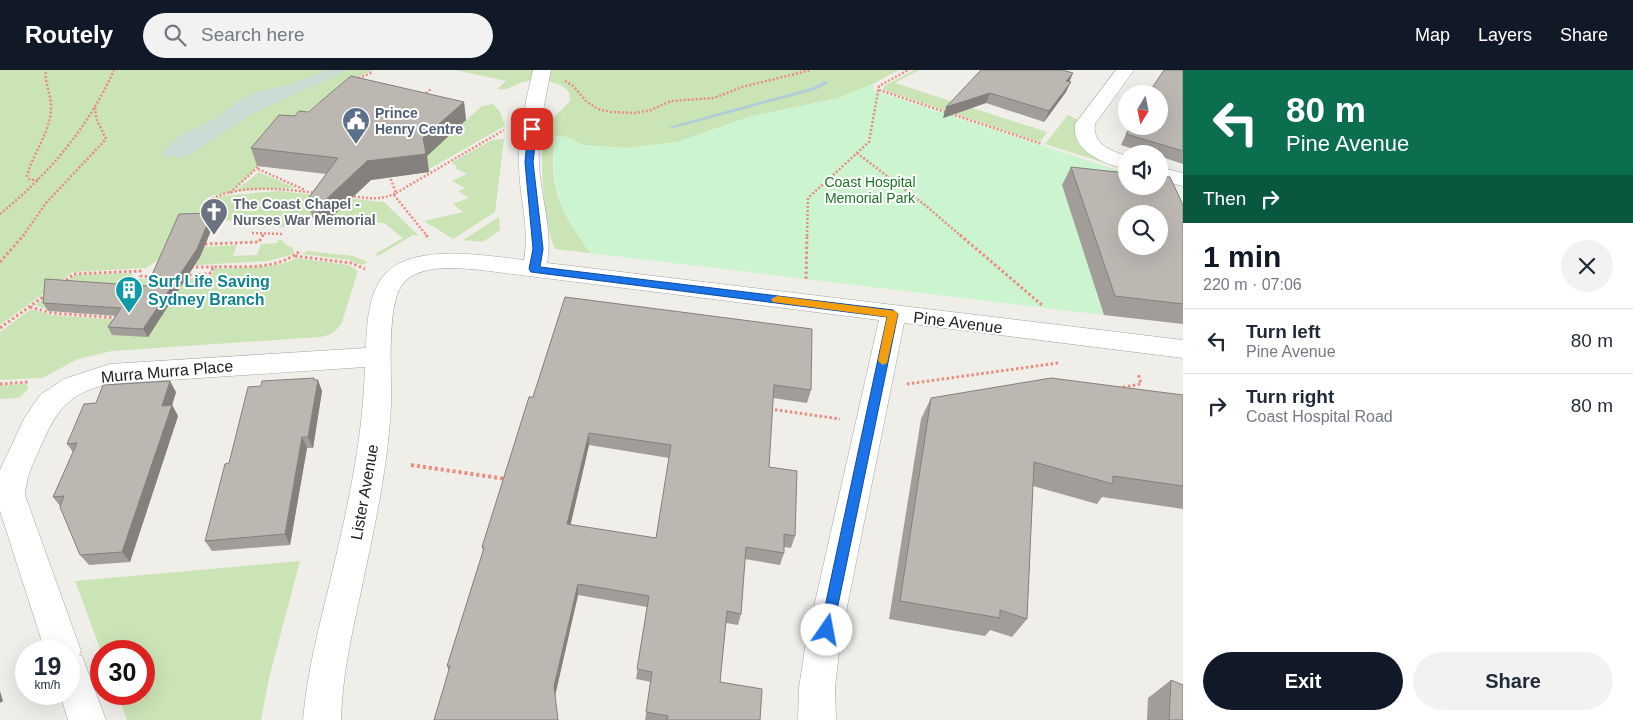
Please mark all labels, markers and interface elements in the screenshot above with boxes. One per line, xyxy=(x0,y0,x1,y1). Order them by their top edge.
search box xyxy=(143,13,493,58)
text: Routely xyxy=(25,21,113,48)
icon: search xyxy=(161,21,189,49)
text: Search here xyxy=(201,24,305,45)
text: Map xyxy=(1415,25,1450,45)
text: Layers xyxy=(1478,25,1532,45)
text: Share xyxy=(1560,25,1608,45)
north arrow xyxy=(1118,85,1168,135)
map controls xyxy=(1118,85,1168,255)
icon: left xyxy=(1203,90,1268,155)
text: 80 m xyxy=(1286,90,1366,129)
place label: Prince Henry Centre xyxy=(375,105,463,137)
public building icon: Prince Henry Centre xyxy=(341,106,371,145)
pin xyxy=(511,108,553,150)
icon: arrive xyxy=(518,115,546,143)
text: Pine Avenue xyxy=(1286,131,1409,156)
button: sound xyxy=(1118,145,1168,195)
park label: Coast Hospital Memorial Park xyxy=(824,174,916,206)
icon: right xyxy=(1256,185,1284,213)
text: Then xyxy=(1203,188,1246,209)
place label: The Coast Chapel - Nurses War Memorial xyxy=(233,196,376,228)
church icon: The Coast Chapel - Nurses War Memorial xyxy=(199,197,229,236)
button: search xyxy=(1118,205,1168,255)
text: 1 min xyxy=(1203,240,1281,273)
button: close xyxy=(1561,240,1613,292)
place label: Surf Life Saving Sydney Branch xyxy=(148,273,270,308)
building icon: Surf Life Saving Sydney Branch xyxy=(114,275,144,314)
text: 220 m · 07:06 xyxy=(1203,276,1302,293)
street label: Pine Avenue xyxy=(912,309,1004,336)
text: Turn left xyxy=(1246,321,1321,342)
icon: left xyxy=(1203,327,1231,355)
text: 80 m xyxy=(1571,330,1613,351)
text: Pine Avenue xyxy=(1246,343,1336,360)
street label: Murra Murra Place xyxy=(100,357,234,386)
text: Turn right xyxy=(1246,386,1334,407)
icon: right xyxy=(1203,392,1231,420)
text: 80 m xyxy=(1571,395,1613,416)
text: Coast Hospital Road xyxy=(1246,408,1393,425)
street label: Lister Avenue xyxy=(348,443,381,541)
position arrow xyxy=(800,603,852,655)
speed limit sign: 30 xyxy=(90,640,155,705)
text: 19 xyxy=(34,652,61,680)
button: Exit xyxy=(1203,652,1403,710)
button: Share xyxy=(1413,652,1613,710)
text: km/h xyxy=(34,678,61,692)

